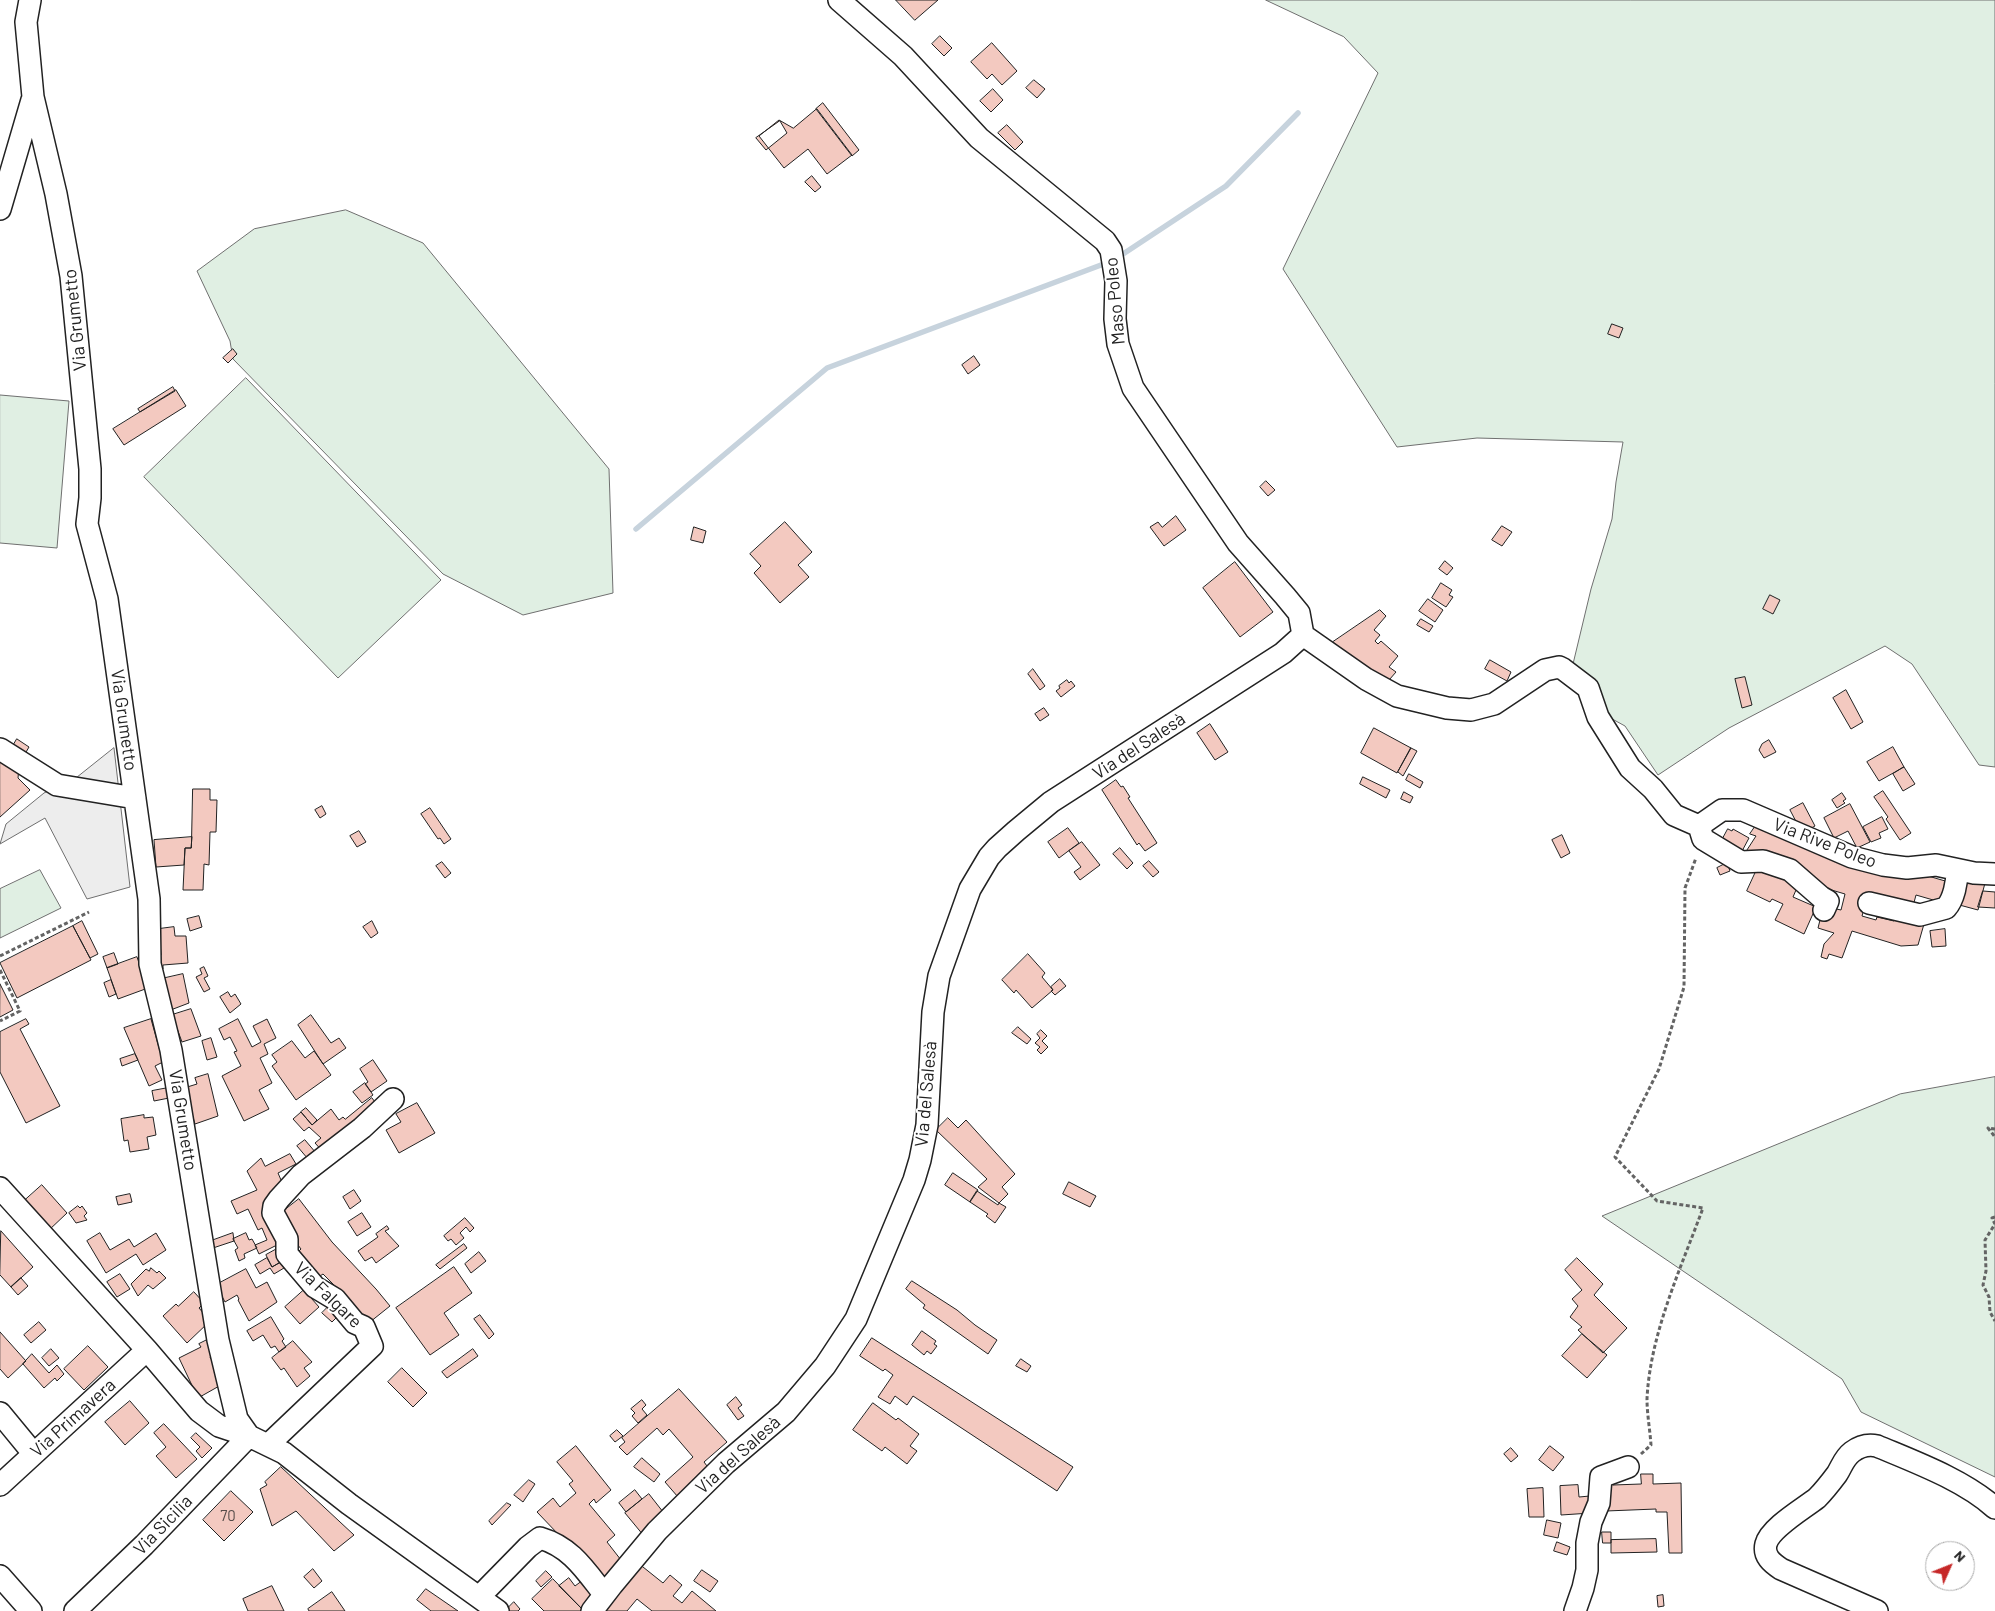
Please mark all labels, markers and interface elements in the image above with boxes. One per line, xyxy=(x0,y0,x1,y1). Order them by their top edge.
street label: Maso Poleo xyxy=(1100,256,1130,346)
street label: Via Grumetto xyxy=(59,268,91,372)
street label: Via Grumetto xyxy=(106,668,142,772)
street label: Via del Salesà xyxy=(1089,708,1189,784)
street label: Via Rive Poleo xyxy=(1770,813,1880,873)
street label: Via del Salesà xyxy=(911,1040,941,1148)
street label: Via Grumetto xyxy=(164,1068,202,1172)
street label: Via Falgare xyxy=(290,1257,366,1333)
street label: Via Primavera xyxy=(26,1374,120,1462)
street label: Via del Salesà xyxy=(691,1411,785,1499)
street label: Via Sicilia xyxy=(129,1491,197,1559)
house number: 70 xyxy=(220,1507,236,1525)
north arrow xyxy=(1925,1541,1975,1591)
text: N xyxy=(1951,1547,1970,1565)

